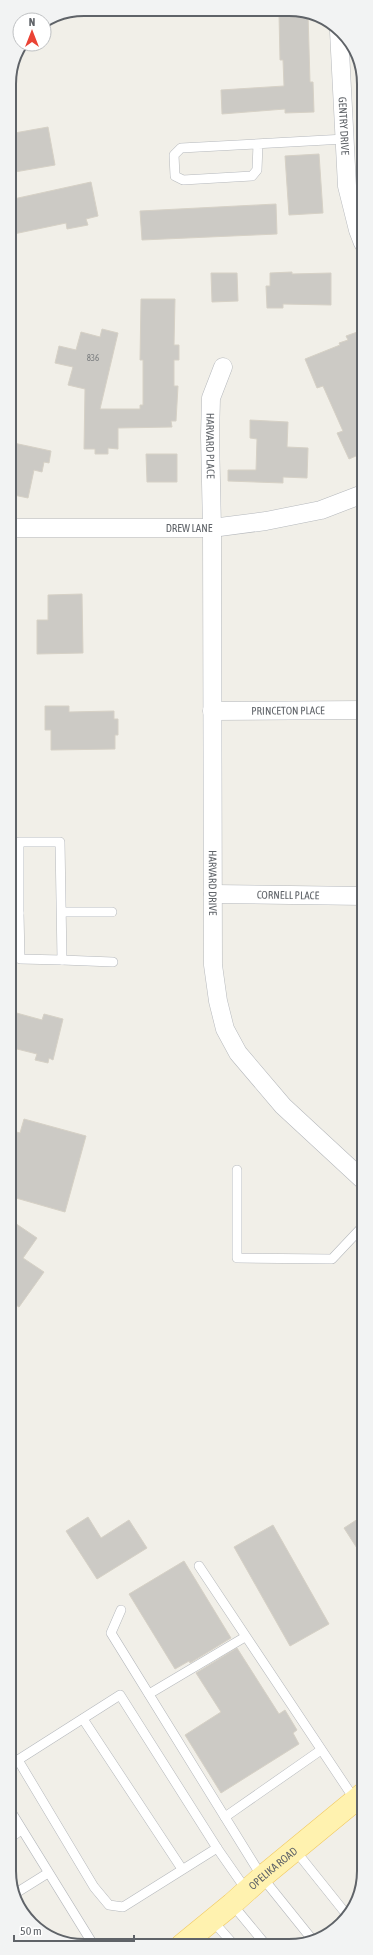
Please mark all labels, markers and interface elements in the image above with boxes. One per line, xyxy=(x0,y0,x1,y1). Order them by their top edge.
north arrow xyxy=(12,12,52,52)
text: N xyxy=(29,16,35,28)
street label: GENTRY DRIVE xyxy=(336,96,351,156)
house number: 836 xyxy=(87,353,99,363)
street label: HARVARD PLACE xyxy=(204,413,217,479)
street label: DREW LANE xyxy=(166,522,213,534)
street label: PRINCETON PLACE xyxy=(251,704,325,717)
street label: HARVARD DRIVE xyxy=(207,850,219,916)
street label: CORNELL PLACE xyxy=(257,889,320,901)
street label: OPELIKA ROAD xyxy=(246,1845,299,1892)
scale bar xyxy=(14,1917,134,1943)
text: 50 m xyxy=(20,1924,42,1938)

